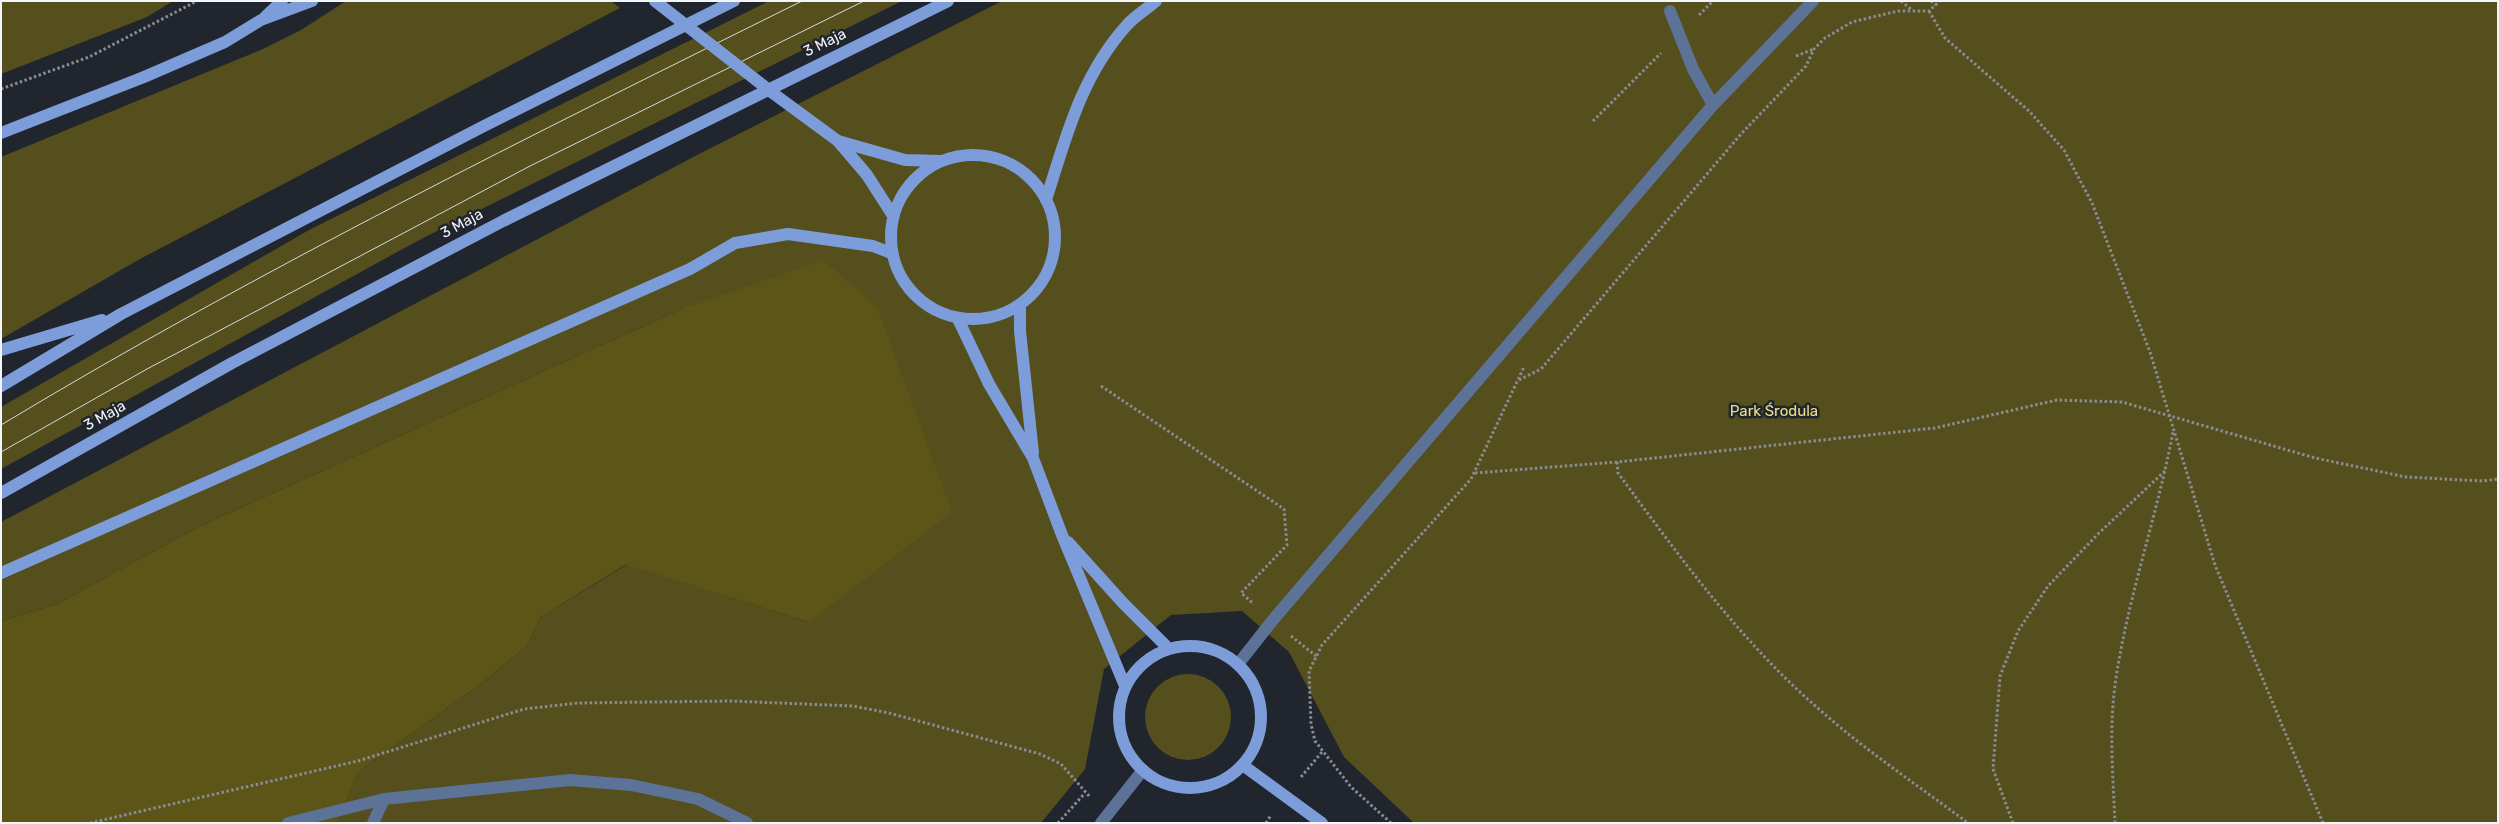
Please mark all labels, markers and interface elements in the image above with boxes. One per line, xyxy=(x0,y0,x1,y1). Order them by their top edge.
street label: 3 Maja xyxy=(801,25,849,61)
street label: 3 Maja xyxy=(438,205,486,243)
street label: 3 Maja xyxy=(81,397,129,435)
park label: Park Środula xyxy=(1730,403,1818,421)

